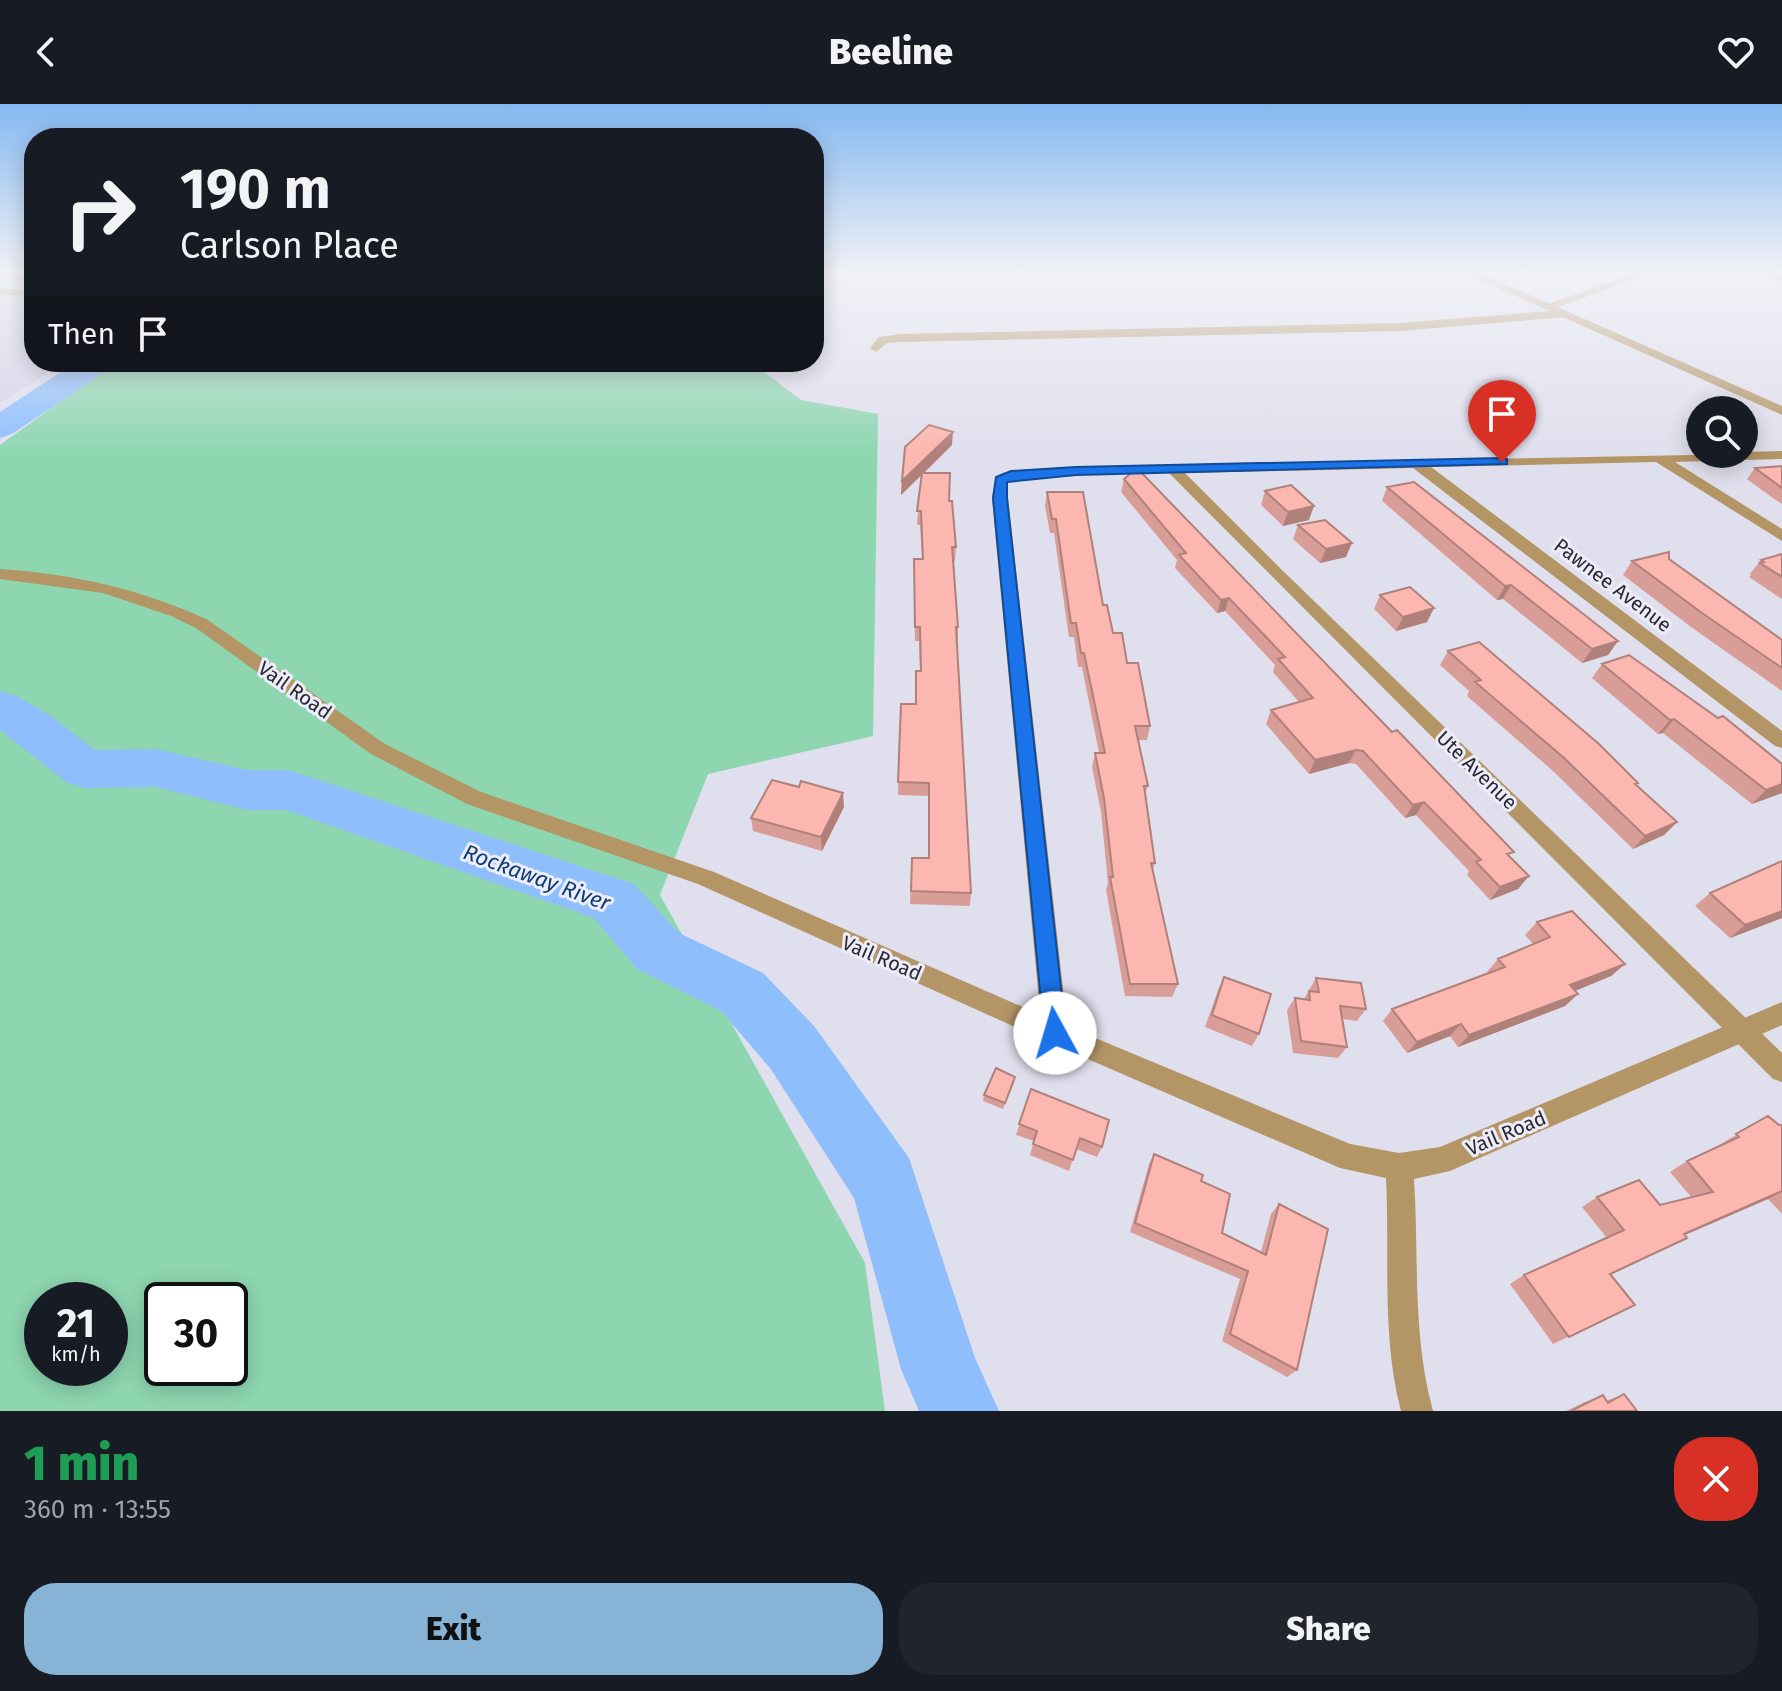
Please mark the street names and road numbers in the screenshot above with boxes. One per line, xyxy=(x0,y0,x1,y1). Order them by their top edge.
street label: Pawnee Avenue xyxy=(1550,533,1676,637)
street label: Vail Road xyxy=(254,656,336,724)
street label: Ute Avenue xyxy=(1432,726,1522,814)
street label: Vail Road xyxy=(839,931,925,985)
street label: Vail Road xyxy=(1463,1106,1549,1160)

